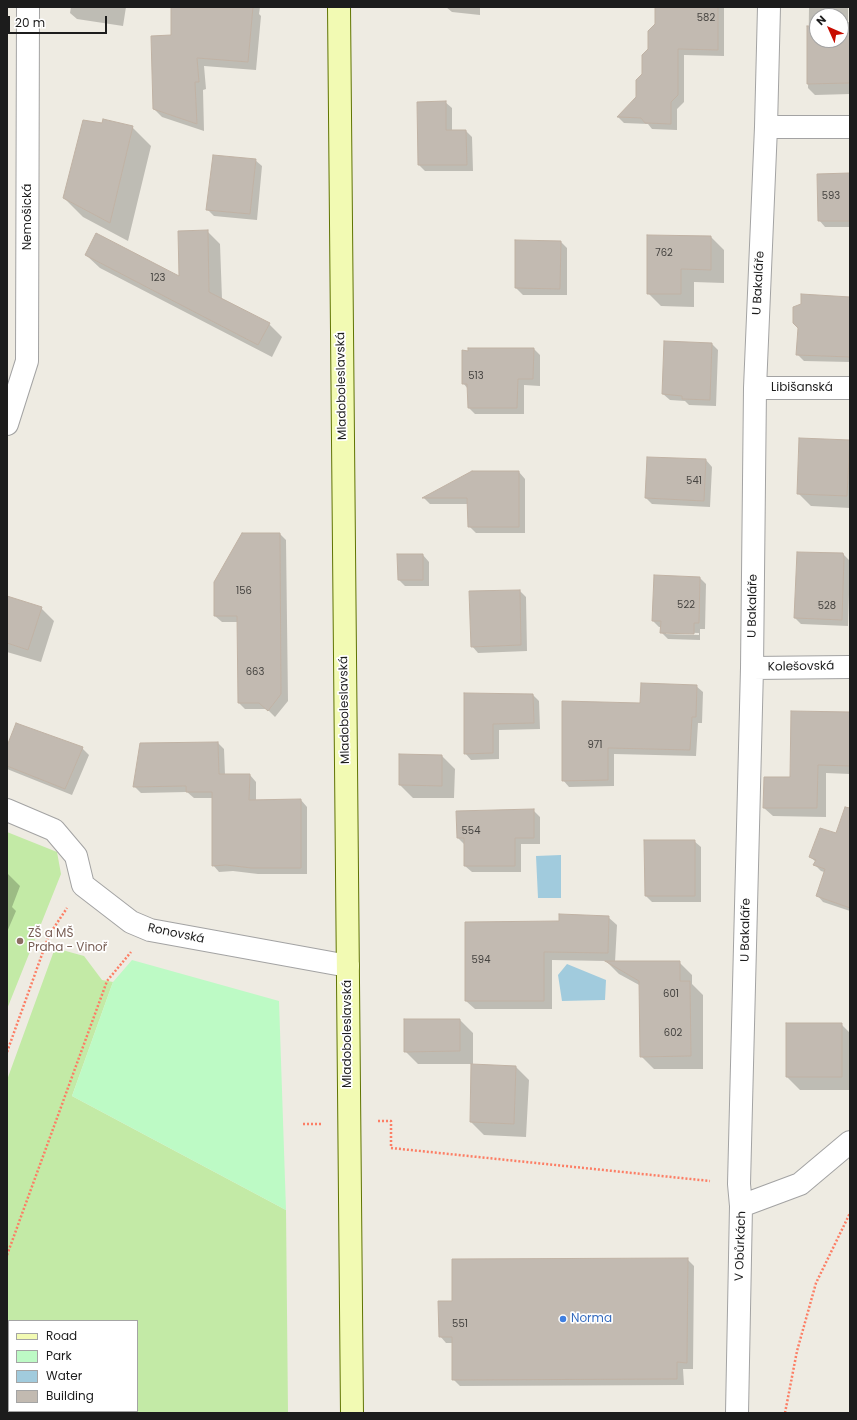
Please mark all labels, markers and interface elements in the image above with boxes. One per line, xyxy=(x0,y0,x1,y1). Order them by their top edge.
scale bar xyxy=(10,8,109,34)
north arrow xyxy=(809,8,849,48)
house number: 582 xyxy=(697,12,715,24)
text: N xyxy=(813,12,830,29)
text: 20 m xyxy=(15,14,45,31)
street label: Nemošická xyxy=(21,184,35,250)
house number: 593 xyxy=(822,190,840,202)
house number: 762 xyxy=(655,247,673,259)
street label: U Bakaláře xyxy=(750,251,768,315)
house number: 123 xyxy=(151,272,165,284)
street label: Mladoboleslavská xyxy=(334,332,350,440)
house number: 513 xyxy=(468,370,484,382)
street label: Libišanská xyxy=(771,381,833,395)
house number: 541 xyxy=(686,475,702,487)
street label: U Bakaláře xyxy=(745,574,761,638)
house number: 156 xyxy=(236,585,252,597)
house number: 522 xyxy=(677,599,695,611)
house number: 528 xyxy=(818,600,836,612)
street label: Mladoboleslavská xyxy=(337,656,353,764)
street label: Kolešovská xyxy=(768,659,834,675)
house number: 663 xyxy=(246,666,264,678)
house number: 971 xyxy=(588,739,602,751)
house number: 554 xyxy=(462,825,480,837)
street label: U Bakaláře xyxy=(738,898,754,962)
street label: Ronovská xyxy=(146,921,206,947)
place label: ZŠ a MŠ Praha - Vinoř xyxy=(28,927,107,955)
marker: ZŠ a MŠ Praha - Vinoř xyxy=(15,936,25,946)
house number: 594 xyxy=(472,954,490,966)
street label: Mladoboleslavská xyxy=(341,980,355,1088)
house number: 601 xyxy=(663,988,679,1000)
house number: 602 xyxy=(664,1027,682,1039)
street label: V Obůrkách xyxy=(733,1211,749,1281)
place label: Norma xyxy=(571,1312,612,1326)
marker: Norma xyxy=(558,1314,568,1324)
house number: 551 xyxy=(452,1318,468,1330)
legend xyxy=(8,1320,138,1412)
text: Road xyxy=(46,1327,77,1344)
text: Park xyxy=(46,1347,72,1364)
text: Water xyxy=(46,1367,82,1384)
text: Building xyxy=(46,1387,94,1404)

